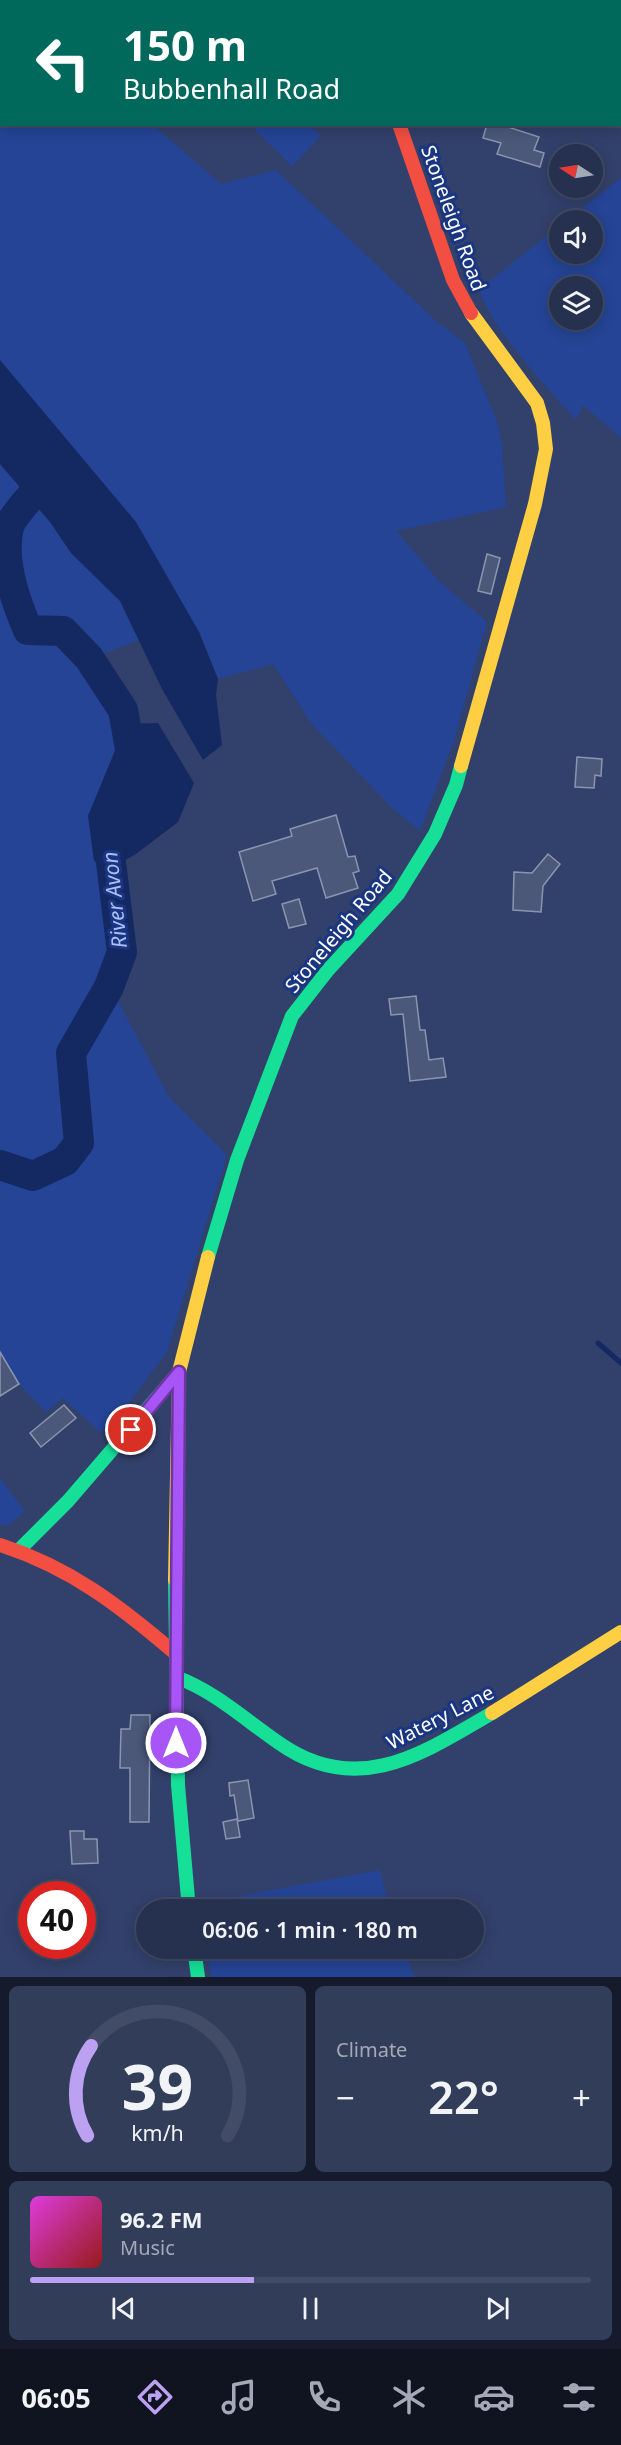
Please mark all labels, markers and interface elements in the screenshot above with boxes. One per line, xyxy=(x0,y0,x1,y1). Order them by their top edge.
text: 150 m xyxy=(123,16,247,73)
icon: left xyxy=(24,24,102,102)
text: Bubbenhall Road xyxy=(123,70,340,107)
street label: Stoneleigh Road xyxy=(415,141,493,295)
north arrow xyxy=(549,144,603,198)
map controls xyxy=(549,144,603,330)
button: sound xyxy=(549,210,603,264)
button: layers xyxy=(549,276,603,330)
water label: River Avon xyxy=(95,850,133,950)
street label: Stoneleigh Road xyxy=(278,864,398,998)
pin xyxy=(105,1404,156,1455)
icon: arrive xyxy=(114,1413,147,1446)
street label: Watery Lane xyxy=(382,1678,498,1756)
position arrow xyxy=(144,1711,208,1775)
speed limit sign: 40 xyxy=(18,1881,96,1959)
text: 06:06 · 1 min · 180 m xyxy=(202,1914,418,1944)
text: Climate xyxy=(336,2036,407,2063)
text: 39 xyxy=(122,2043,193,2128)
text: 22° xyxy=(428,2066,499,2127)
text: − xyxy=(336,2075,355,2120)
text: + xyxy=(572,2075,591,2120)
text: km/h xyxy=(131,2118,184,2147)
text: 96.2 FM xyxy=(120,2204,202,2234)
text: Music xyxy=(120,2234,175,2261)
icon: previous xyxy=(107,2292,140,2325)
icon: pause xyxy=(294,2292,327,2325)
icon: next xyxy=(481,2292,514,2325)
icon: directions xyxy=(134,2376,176,2418)
icon: music xyxy=(218,2376,260,2418)
icon: phone xyxy=(303,2376,345,2418)
icon: climate xyxy=(388,2376,430,2418)
icon: car xyxy=(473,2376,515,2418)
icon: filters xyxy=(558,2376,600,2418)
text: 06:05 xyxy=(21,2379,91,2416)

